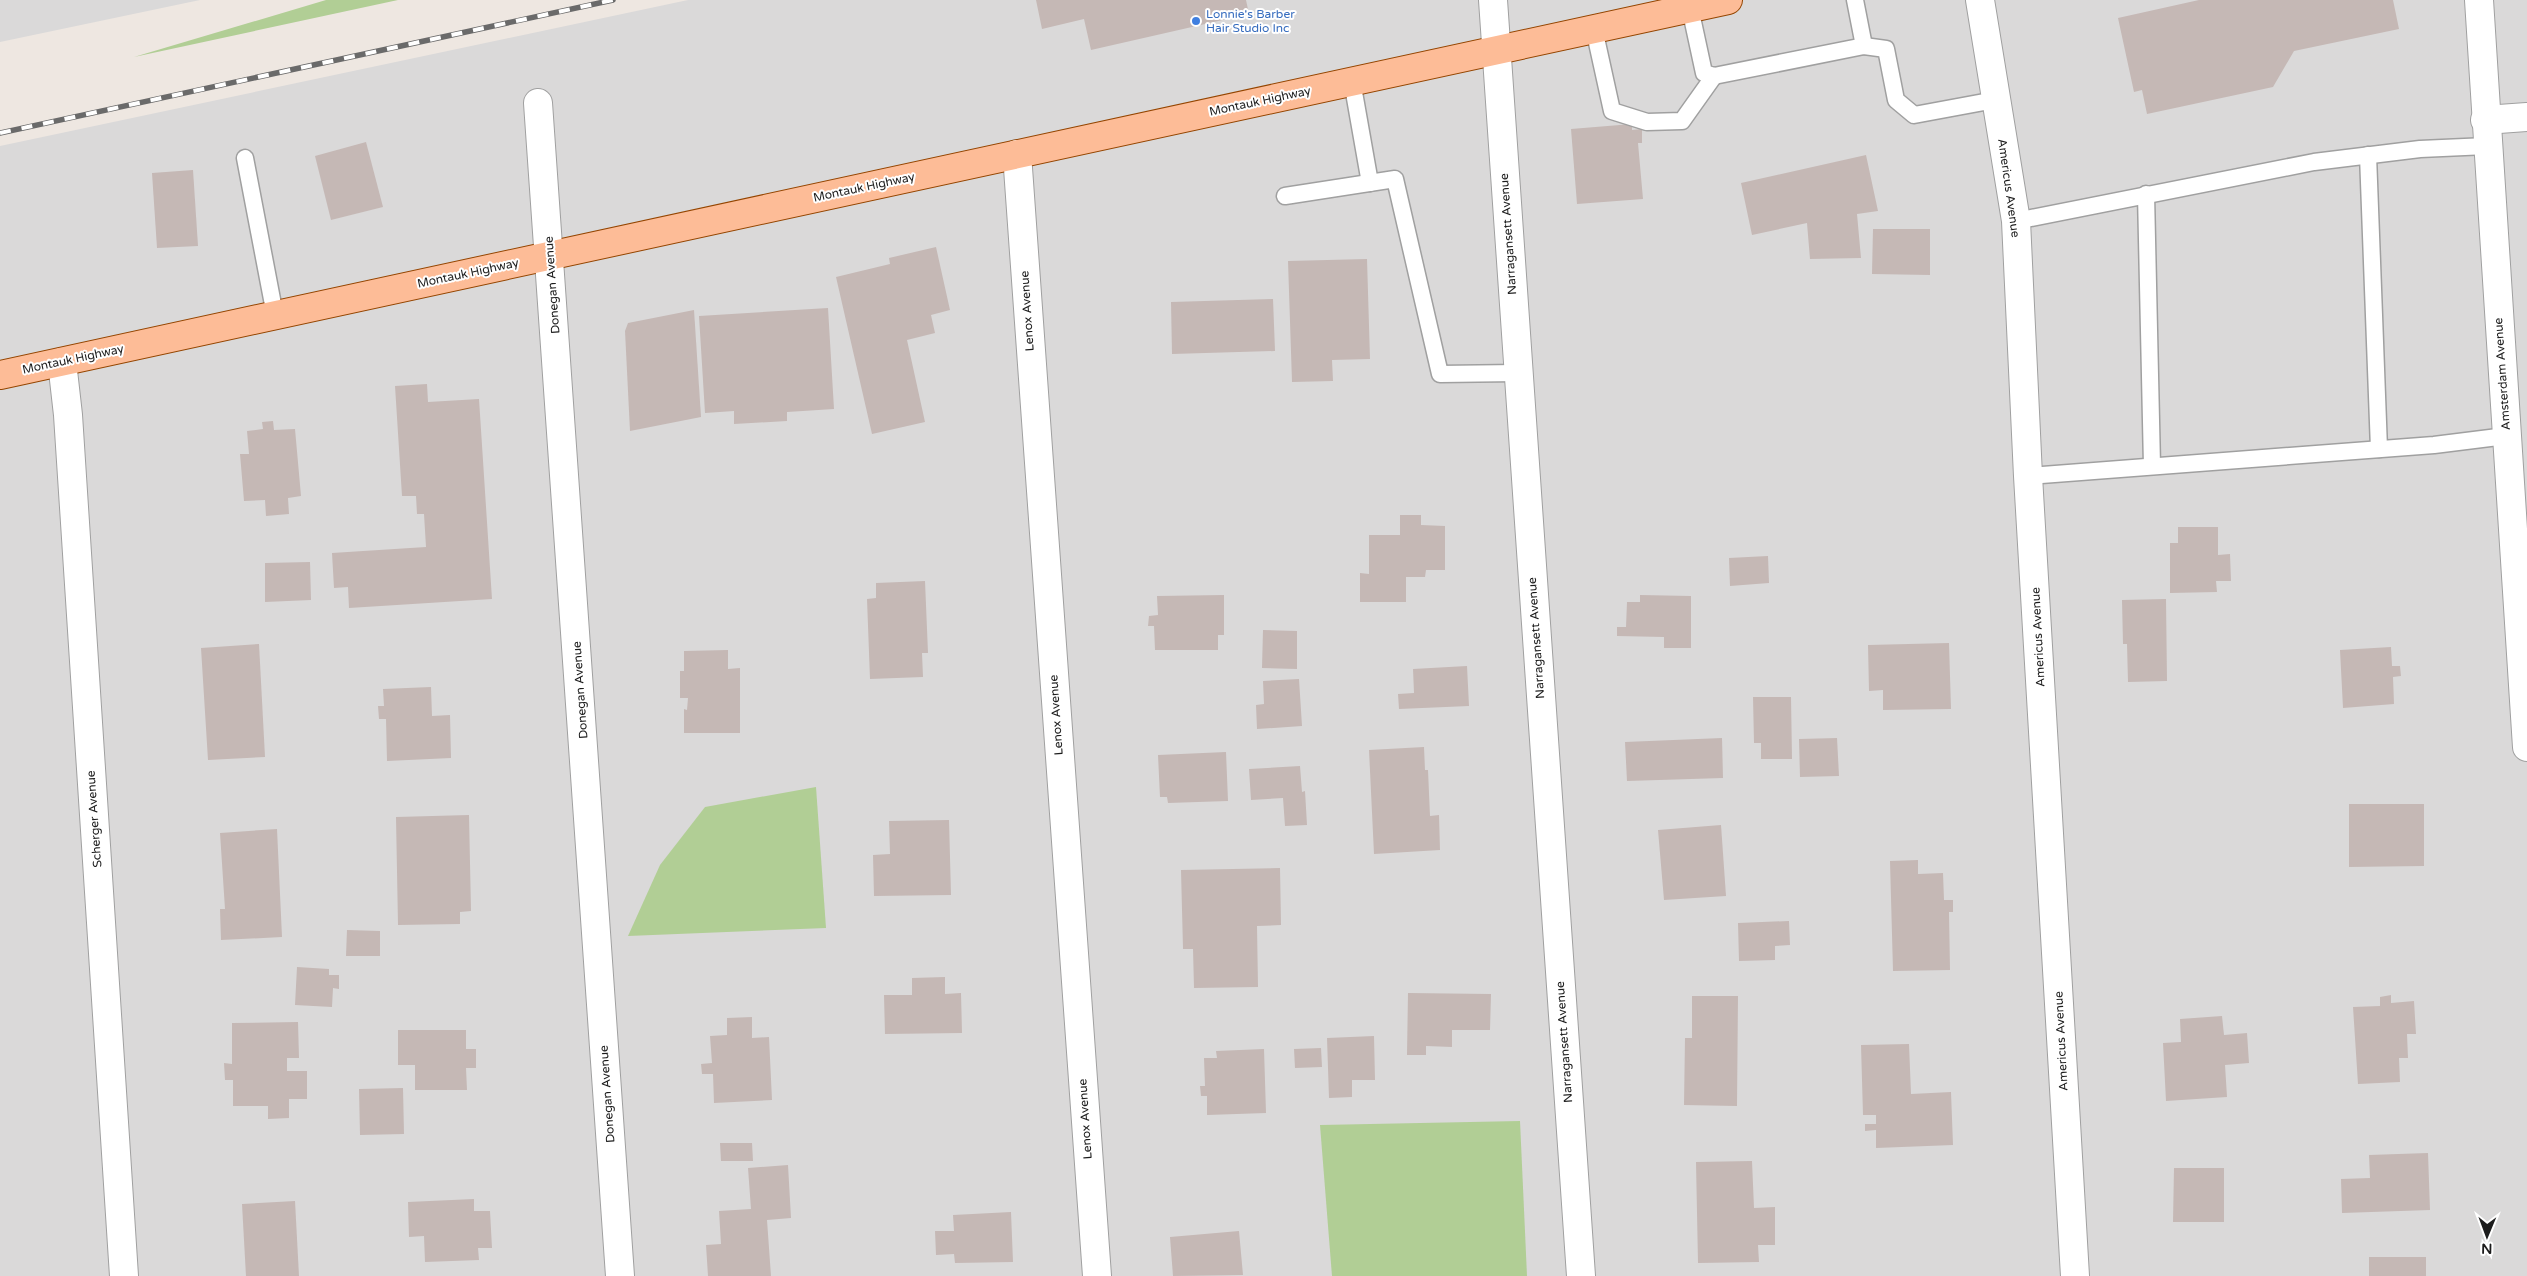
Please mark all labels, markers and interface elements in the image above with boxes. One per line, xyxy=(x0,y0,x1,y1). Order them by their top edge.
place label: Lonnie's Barber Hair Studio Inc xyxy=(1206,7,1295,35)
marker: Lonnie's Barber Hair Studio Inc xyxy=(1190,15,1202,27)
street label: Montauk Highway xyxy=(1208,83,1313,119)
street label: Americus Avenue xyxy=(1995,138,2023,239)
street label: Montauk Highway xyxy=(812,169,917,205)
street label: Narragansett Avenue xyxy=(1497,173,1519,295)
street label: Donegan Avenue xyxy=(542,235,562,334)
street label: Montauk Highway xyxy=(416,255,521,291)
street label: Lenox Avenue xyxy=(1017,270,1037,352)
street label: Amsterdam Avenue xyxy=(2491,317,2513,431)
street label: Montauk Highway xyxy=(21,341,126,377)
street label: Narragansett Avenue xyxy=(1525,577,1547,699)
street label: Americus Avenue xyxy=(2028,587,2048,687)
street label: Donegan Avenue xyxy=(570,640,590,739)
street label: Lenox Avenue xyxy=(1046,674,1066,756)
street label: Scherger Avenue xyxy=(84,770,104,868)
street label: Narragansett Avenue xyxy=(1553,981,1575,1103)
street label: Americus Avenue xyxy=(2051,991,2071,1091)
street label: Donegan Avenue xyxy=(597,1044,617,1143)
street label: Lenox Avenue xyxy=(1075,1078,1095,1160)
north arrow xyxy=(2462,1211,2512,1261)
text: N xyxy=(2481,1240,2493,1257)

